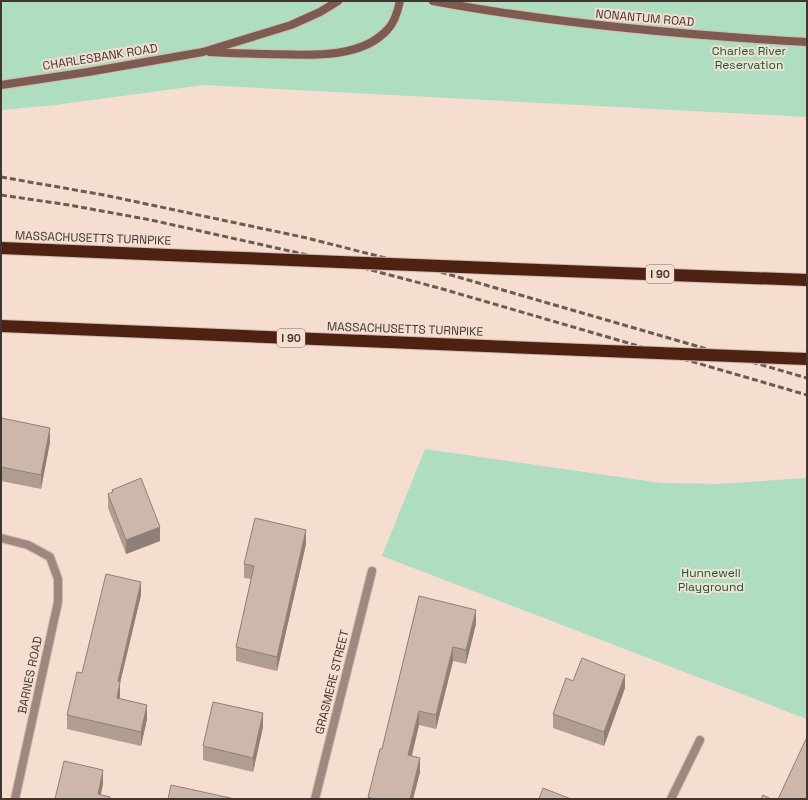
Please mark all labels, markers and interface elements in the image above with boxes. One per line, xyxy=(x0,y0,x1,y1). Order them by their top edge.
street label: NONANTUM ROAD xyxy=(595,6,695,30)
street label: CHARLESBANK ROAD xyxy=(41,40,159,74)
park label: Charles River Reservation xyxy=(712,43,787,73)
street label: MASSACHUSETTS TURNPIKE xyxy=(14,227,172,249)
road number: I 90 xyxy=(646,265,674,283)
street label: MASSACHUSETTS TURNPIKE xyxy=(326,318,484,340)
road number: I 90 xyxy=(277,329,305,347)
park label: Hunnewell Playground xyxy=(678,565,744,595)
street label: GRASMERE STREET xyxy=(311,628,353,736)
street label: BARNES ROAD xyxy=(14,635,46,715)

